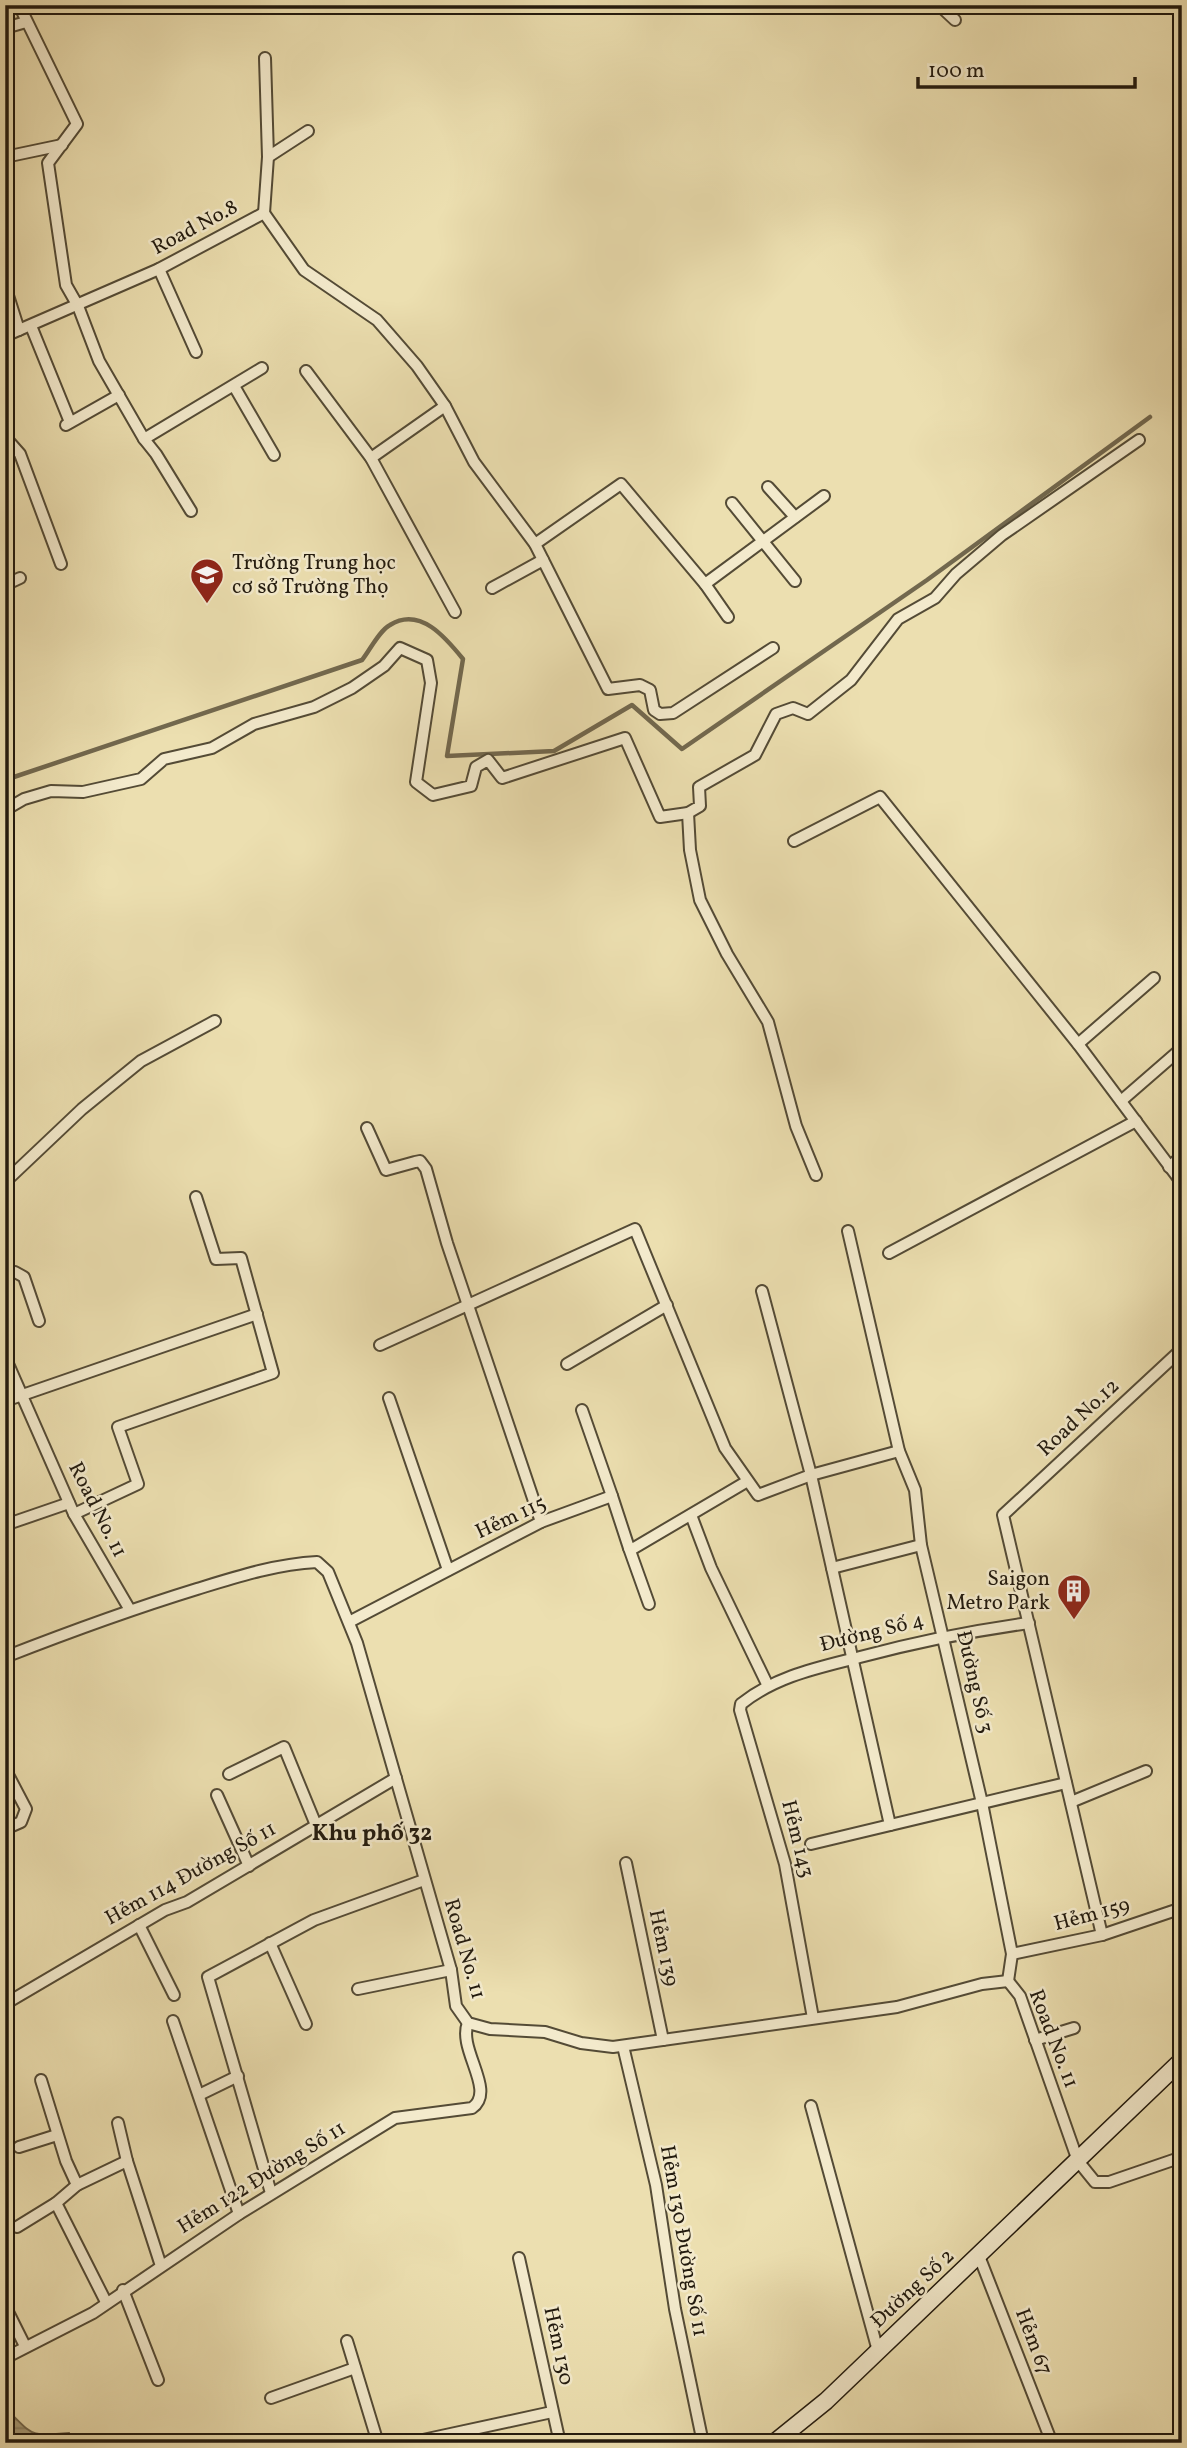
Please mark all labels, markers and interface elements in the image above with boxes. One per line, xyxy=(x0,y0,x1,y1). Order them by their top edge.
scale bar xyxy=(918,46,1134,90)
text: 100 m xyxy=(928,57,985,86)
street label: Road No.8 xyxy=(147,193,243,263)
place label: Trường Trung học cơ sở Trường Thọ xyxy=(232,549,396,602)
school or university icon: Trường Trung học cơ sở Trường Thọ xyxy=(188,556,226,605)
street label: Road No.12 xyxy=(1032,1372,1126,1464)
street label: Road No. 11 xyxy=(61,1457,133,1563)
street label: Hẻm 115 xyxy=(471,1489,551,1547)
place label: Saigon Metro Park xyxy=(946,1565,1051,1618)
building icon: Saigon Metro Park xyxy=(1055,1572,1093,1621)
street label: Đường Số 4 xyxy=(817,1606,927,1660)
street label: Đường Số 3 xyxy=(948,1628,1000,1736)
street label: Hẻm 143 xyxy=(773,1797,821,1881)
street label: Hẻm 114 Đường Số 11 xyxy=(100,1815,282,1933)
district label: Khu phố 32 xyxy=(312,1818,432,1850)
street label: Hẻm 159 xyxy=(1051,1891,1133,1939)
street label: Road No. 11 xyxy=(436,1895,492,2003)
street label: Hẻm 139 xyxy=(641,1907,685,1989)
street label: Road No. 11 xyxy=(1021,1985,1085,2093)
street label: Hẻm 122 Đường Số 11 xyxy=(172,2114,352,2242)
street label: Hẻm 130 Đường Số 11 xyxy=(652,2143,714,2339)
street label: Đường Số 2 xyxy=(865,2243,961,2335)
street label: Hẻm 130 xyxy=(536,2304,580,2388)
street label: Hẻm 67 xyxy=(1007,2304,1059,2380)

